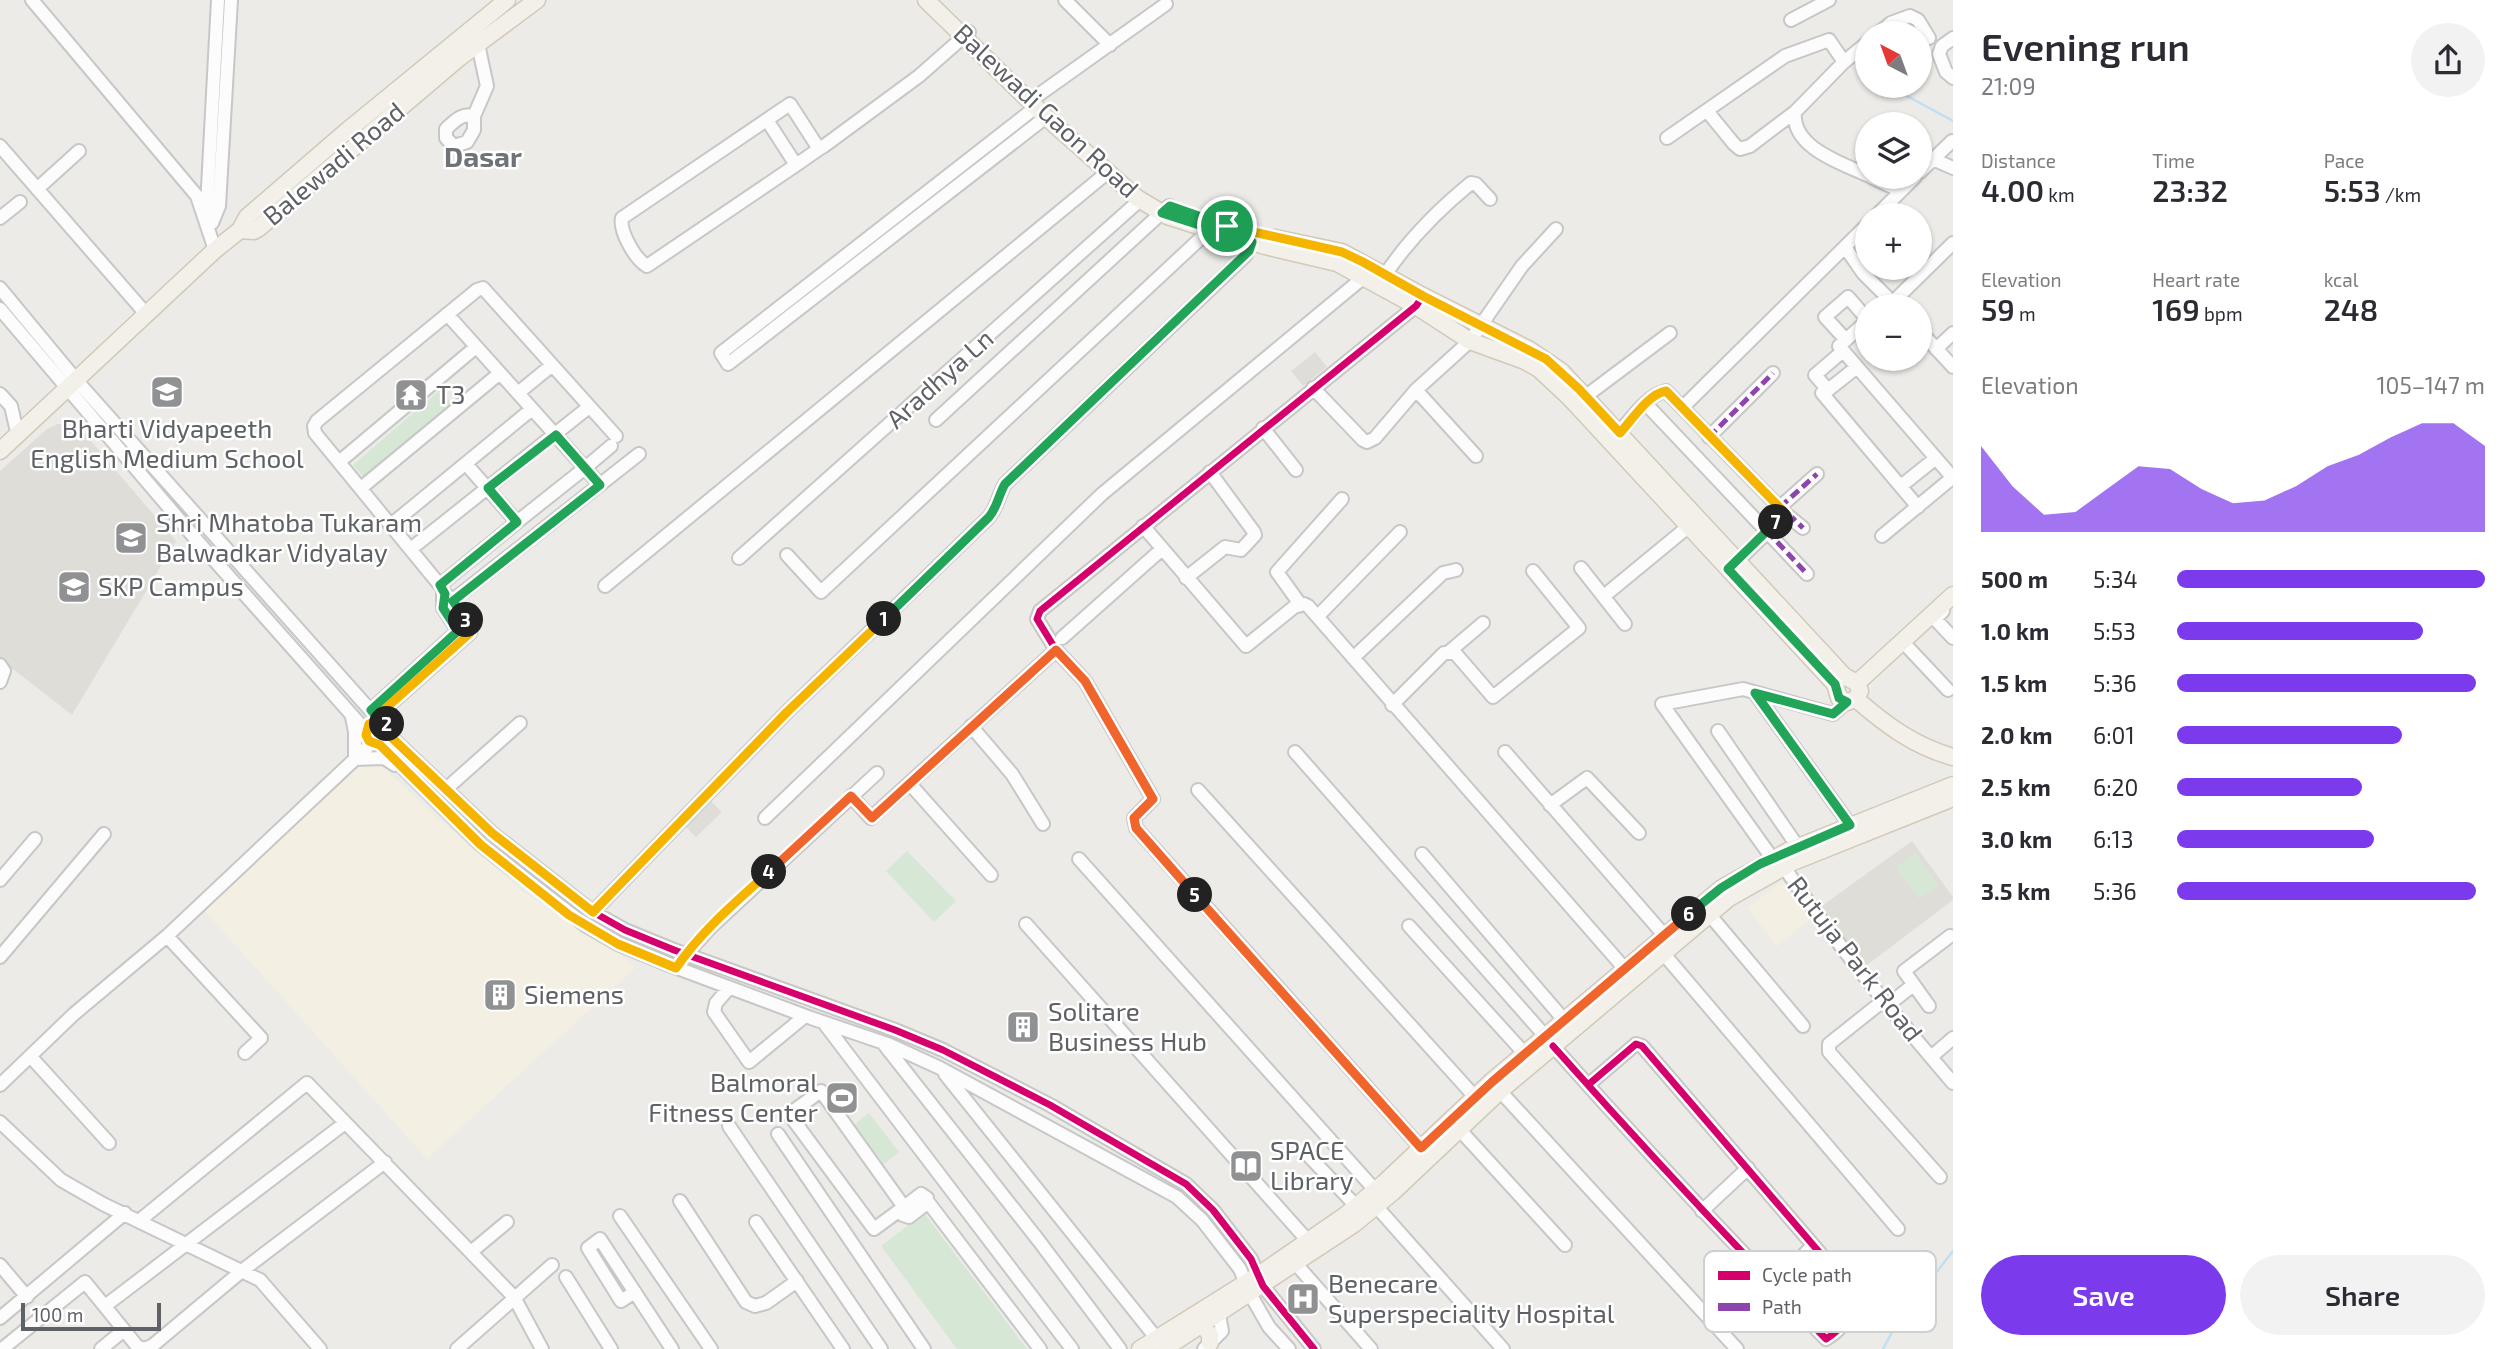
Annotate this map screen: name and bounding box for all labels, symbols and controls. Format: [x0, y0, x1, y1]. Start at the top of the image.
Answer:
street label: Balewadi Gaon Road [948, 16, 1146, 203]
north arrow [1855, 21, 1932, 98]
map controls [1855, 21, 1932, 371]
text: Evening run [1981, 23, 2190, 69]
button: share [2411, 23, 2485, 97]
text: 21:09 [1981, 72, 2036, 100]
street label: Balewadi Road [256, 95, 410, 231]
button: layers [1855, 112, 1932, 189]
district label: Dasar [444, 139, 522, 173]
text: Distance [1981, 149, 2056, 172]
text: Time [2152, 149, 2195, 172]
text: Pace [2324, 149, 2365, 172]
text: 4.00 [1981, 172, 2044, 208]
text: 23:32 [2152, 172, 2228, 208]
text: 5:53 [2324, 172, 2381, 208]
text: km [2044, 183, 2075, 206]
text: /km [2381, 183, 2421, 206]
pin [1197, 196, 1257, 256]
button: + [1855, 203, 1932, 280]
icon: arrive [1208, 207, 1246, 245]
text: Elevation [1981, 268, 2062, 291]
text: Heart rate [2152, 268, 2240, 291]
text: kcal [2324, 268, 2358, 291]
text: 59 [1981, 291, 2015, 327]
text: 169 [2152, 291, 2200, 327]
text: 248 [2324, 291, 2378, 327]
button: − [1855, 294, 1932, 371]
text: m [2015, 302, 2036, 325]
text: bpm [2200, 302, 2243, 325]
street label: Aradhya Ln [879, 322, 999, 434]
text: Elevation [1981, 371, 2079, 399]
text: 105–147 m [2376, 371, 2485, 399]
school or university icon: Bharti Vidyapeeth English Medium School [148, 373, 186, 411]
temple icon: T3 [392, 376, 430, 414]
place label: T3 [436, 378, 466, 409]
place label: Bharti Vidyapeeth English Medium School [30, 412, 304, 473]
pin: 7 [1758, 504, 1794, 540]
place label: Shri Mhatoba Tukaram Balwadkar Vidyalay [156, 506, 422, 567]
text: 7 [1770, 510, 1781, 533]
school or university icon: Shri Mhatoba Tukaram Balwadkar Vidyalay [112, 519, 150, 557]
text: 500 m [1981, 565, 2048, 593]
text: 5:34 [2093, 565, 2138, 593]
school or university icon: SKP Campus [55, 568, 93, 606]
place label: SKP Campus [98, 570, 244, 601]
pin: 3 [448, 602, 484, 638]
pin: 1 [866, 602, 902, 636]
text: 1 [879, 607, 888, 630]
text: 3 [460, 608, 471, 631]
text: 1.0 km [1981, 617, 2049, 645]
text: 5:53 [2093, 617, 2136, 645]
text: 1.5 km [1981, 669, 2047, 697]
text: 5:36 [2093, 669, 2137, 697]
pin: 2 [370, 706, 404, 742]
text: 2 [381, 712, 392, 735]
text: 2.0 km [1981, 721, 2053, 749]
text: 6:01 [2093, 721, 2135, 749]
text: 2.5 km [1981, 773, 2051, 801]
text: 6:20 [2093, 773, 2138, 801]
text: 3.0 km [1981, 825, 2052, 853]
text: 6:13 [2093, 825, 2134, 853]
pin: 4 [752, 854, 786, 890]
text: 4 [762, 860, 775, 883]
street label: Rutuja Park Road [1782, 869, 1930, 1047]
text: 3.5 km [1981, 877, 2050, 905]
text: 5:36 [2093, 877, 2137, 905]
pin: 5 [1178, 878, 1212, 912]
text: 5 [1189, 883, 1200, 906]
pin: 6 [1672, 897, 1706, 932]
text: 6 [1683, 902, 1694, 925]
building icon: Siemens [481, 976, 519, 1014]
place label: Siemens [524, 978, 624, 1009]
place label: Solitare Business Hub [1048, 995, 1207, 1056]
building icon: Solitare Business Hub [1004, 1008, 1042, 1046]
place label: Balmoral Fitness Center [648, 1066, 818, 1127]
sports icon: Balmoral Fitness Center [823, 1079, 861, 1117]
place label: SPACE Library [1270, 1134, 1354, 1195]
library icon: SPACE Library [1227, 1147, 1265, 1185]
legend [1704, 1251, 1936, 1332]
button: Save [1981, 1255, 2226, 1335]
button: Share [2240, 1255, 2485, 1335]
text: Cycle path [1762, 1263, 1852, 1286]
place label: Benecare Superspeciality Hospital [1328, 1267, 1615, 1328]
hospital icon: Benecare Superspeciality Hospital [1284, 1280, 1322, 1318]
text: Path [1762, 1295, 1802, 1318]
scale bar [21, 1300, 161, 1332]
text: 100 m [32, 1303, 83, 1326]

